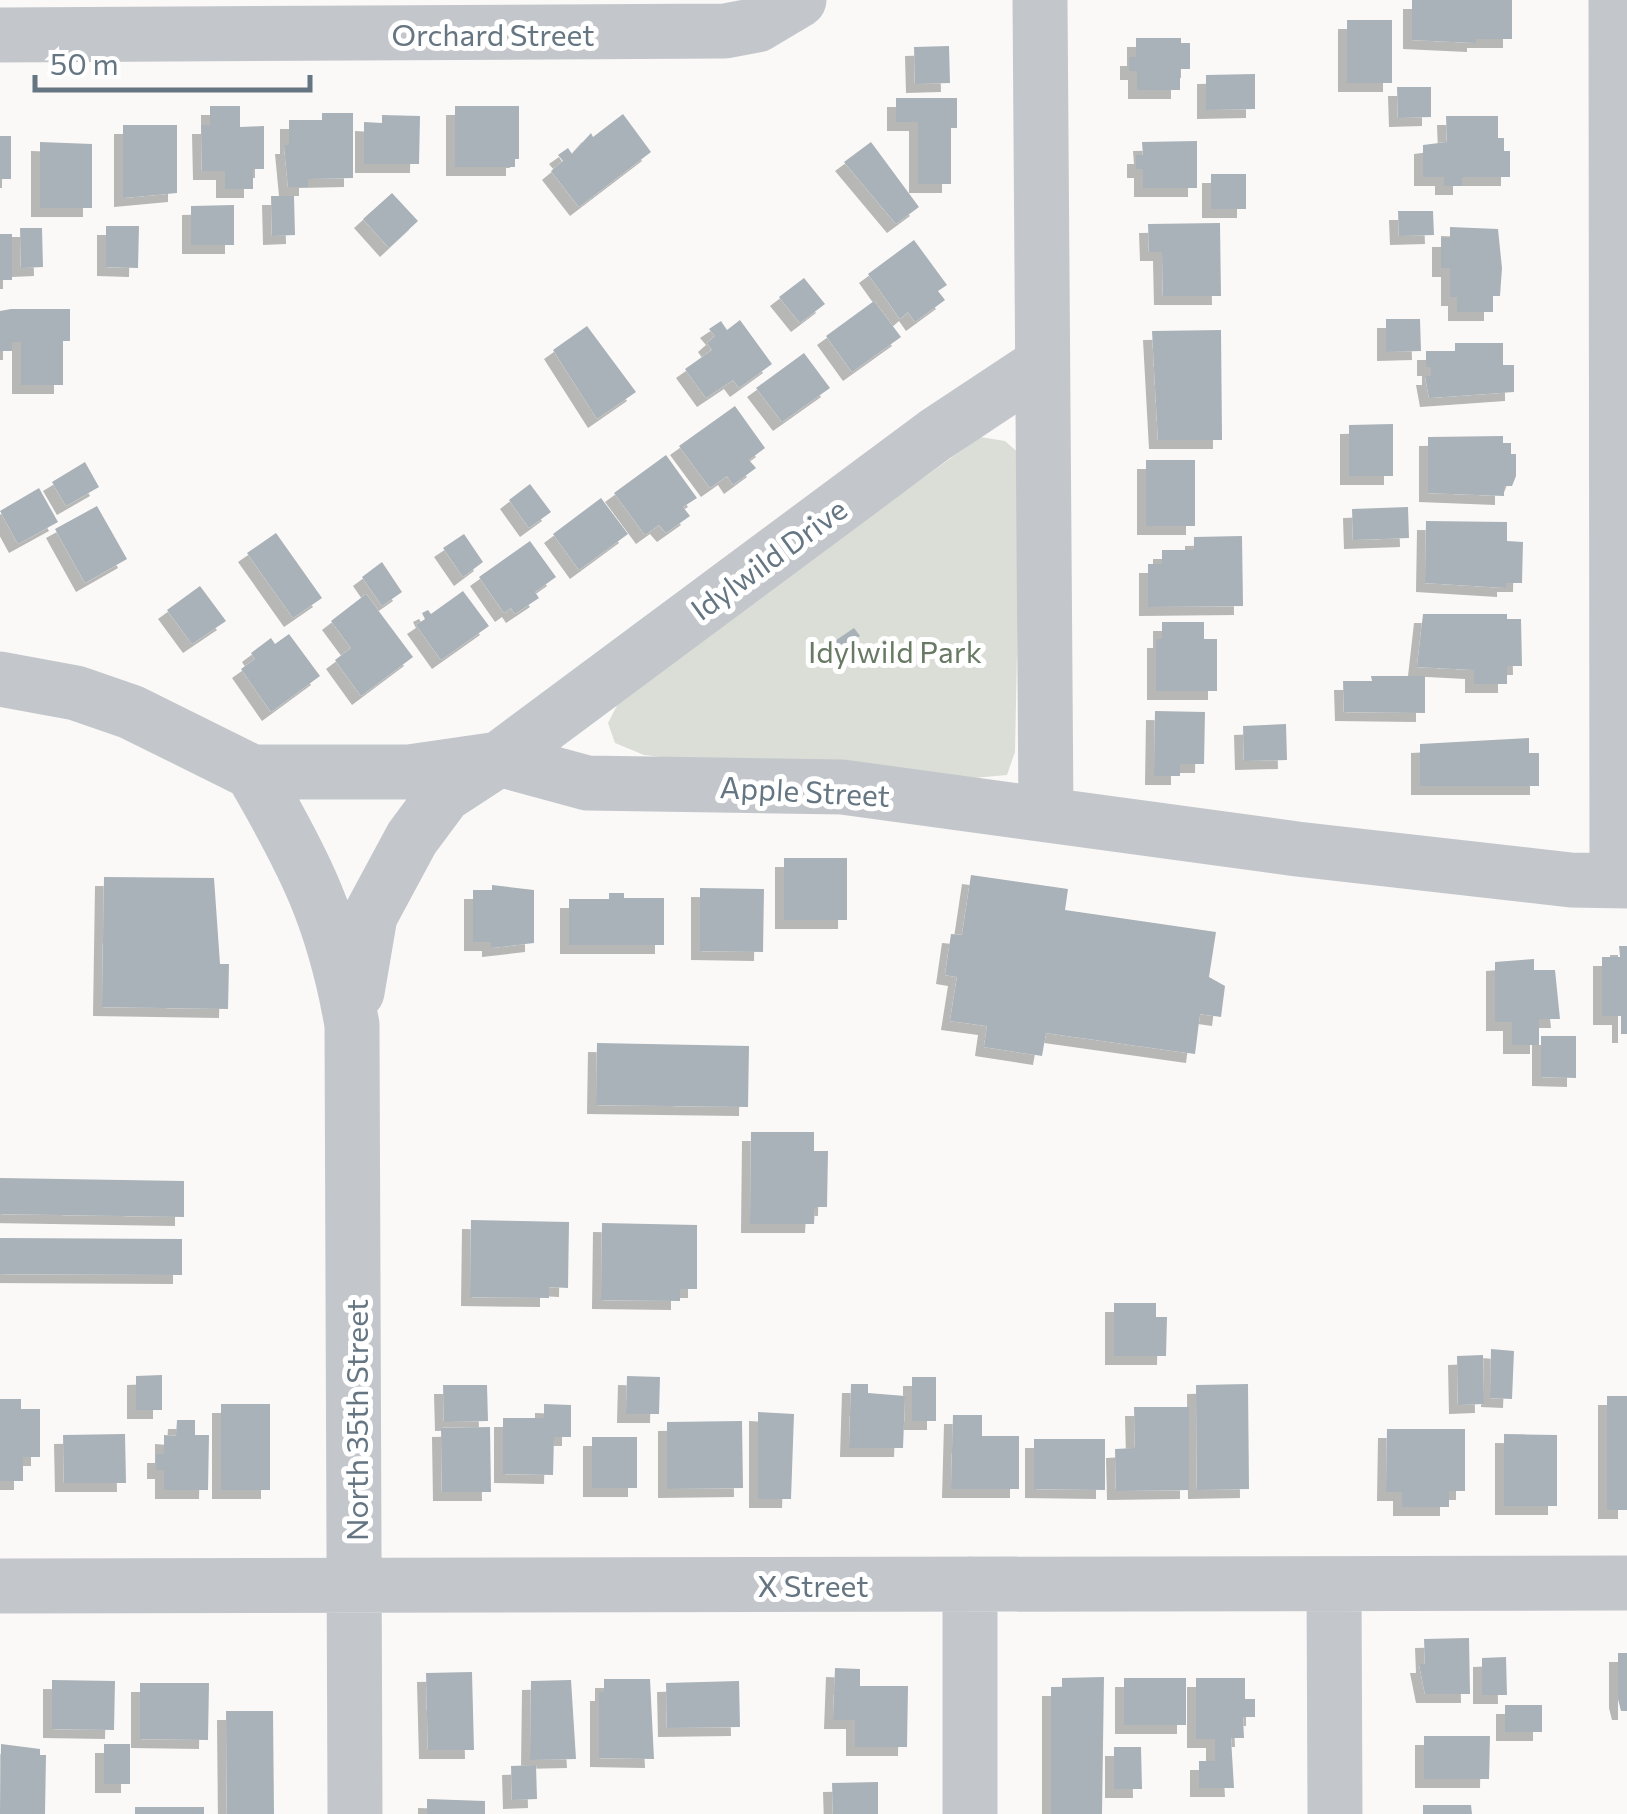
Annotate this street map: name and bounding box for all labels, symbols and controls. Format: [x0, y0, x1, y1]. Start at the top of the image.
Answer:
street label: Orchard Street [391, 15, 595, 52]
scale bar [35, 30, 310, 92]
text: 50 m [50, 44, 119, 81]
street label: Idylwild Drive [683, 489, 853, 627]
park label: Idylwild Park [808, 632, 982, 669]
street label: Apple Street [719, 767, 891, 813]
street label: North 35th Street [337, 1299, 374, 1541]
street label: X Street [758, 1566, 868, 1603]

